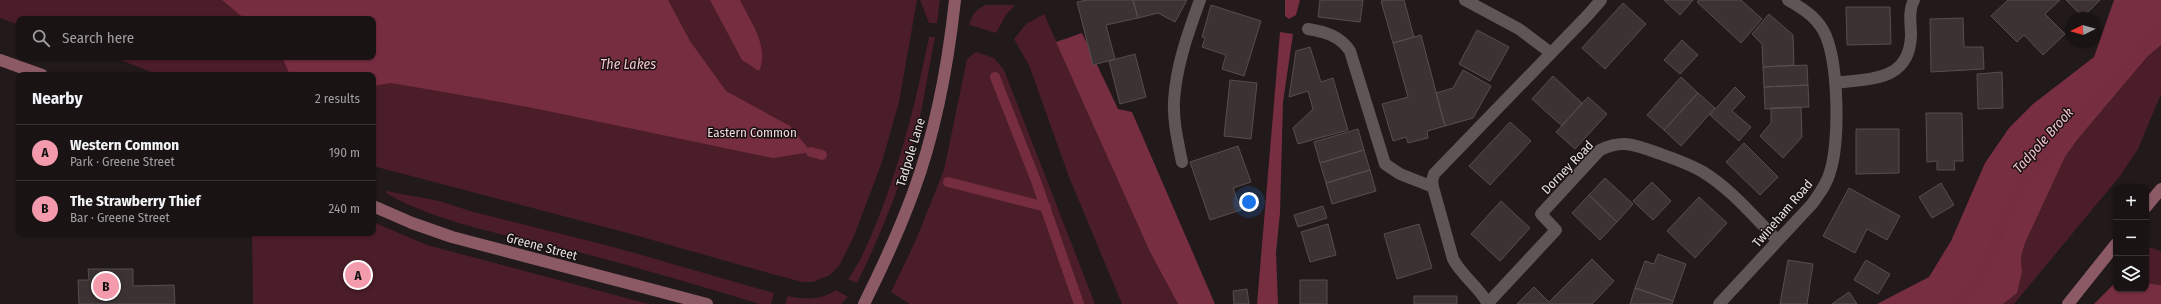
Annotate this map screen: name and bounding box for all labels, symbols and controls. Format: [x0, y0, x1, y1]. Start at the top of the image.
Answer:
north arrow [2065, 12, 2101, 48]
search box [16, 16, 376, 60]
icon: search [30, 27, 52, 49]
text: Search here [62, 29, 134, 47]
water label: The Lakes [600, 56, 656, 73]
text: Nearby [32, 88, 83, 109]
text: 2 results [315, 91, 360, 106]
water label: Tadpole Brook [2010, 104, 2077, 177]
street label: Tadpole Lane [893, 116, 928, 188]
park label: Eastern Common [707, 125, 797, 140]
text: Western Common [70, 136, 179, 154]
street label: Dorney Road [1538, 138, 1596, 197]
text: A [41, 145, 49, 160]
text: 190 m [329, 145, 360, 160]
text: Park · Greene Street [70, 154, 175, 169]
street label: Twineham Road [1749, 177, 1816, 250]
map controls [2113, 184, 2149, 292]
button: + [2113, 184, 2149, 220]
text: The Strawberry Thief [70, 192, 200, 210]
your location [1239, 192, 1259, 212]
text: B [41, 201, 49, 216]
text: 240 m [328, 201, 360, 216]
text: Bar · Greene Street [70, 210, 170, 225]
button: − [2113, 220, 2149, 256]
street label: Greene Street [505, 230, 580, 263]
button: layers [2113, 256, 2149, 292]
pin: A [345, 260, 371, 290]
pin: B [93, 271, 119, 301]

